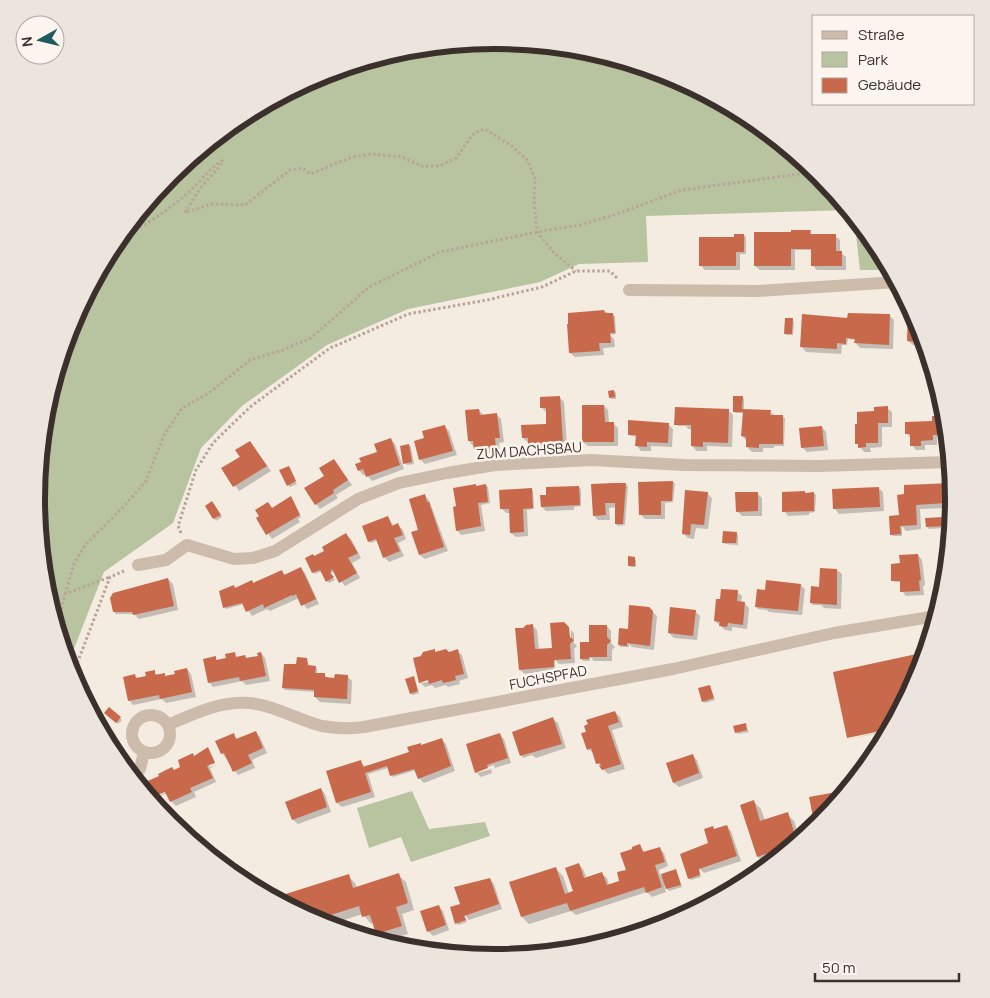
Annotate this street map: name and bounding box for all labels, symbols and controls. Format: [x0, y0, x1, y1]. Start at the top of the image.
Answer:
north arrow [15, 15, 65, 65]
legend [812, 15, 975, 105]
text: Straße [858, 24, 905, 45]
text: N [17, 36, 37, 48]
text: Park [858, 49, 888, 70]
text: Gebäude [858, 74, 921, 95]
street label: ZUM DACHSBAU [475, 437, 583, 463]
street label: FUCHSPFAD [508, 660, 588, 694]
scale bar [815, 950, 959, 982]
text: 50 m [822, 957, 856, 978]

